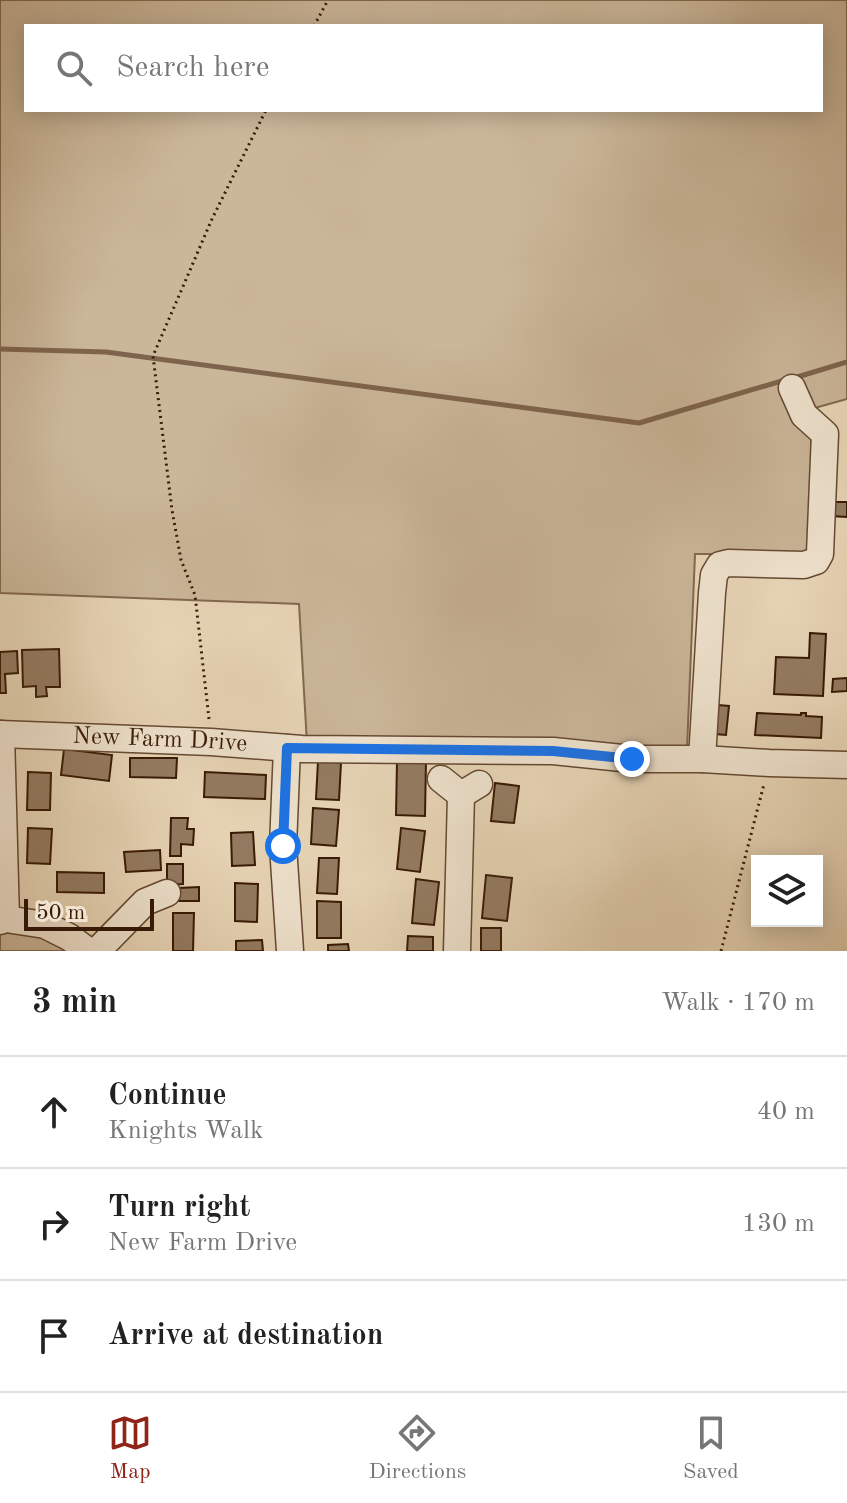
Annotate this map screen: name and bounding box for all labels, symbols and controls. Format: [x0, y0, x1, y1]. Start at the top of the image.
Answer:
search box [24, 24, 823, 112]
icon: search [52, 46, 96, 90]
text: Search here [116, 53, 270, 83]
street label: New Farm Drive [72, 725, 248, 757]
route end [614, 741, 650, 777]
route start [265, 828, 301, 864]
map controls [751, 855, 823, 927]
button: layers [751, 855, 823, 927]
scale bar [24, 895, 154, 931]
text: 50 m [36, 902, 85, 924]
text: 3 min [32, 986, 117, 1020]
text: Walk · 170 m [661, 990, 815, 1016]
text: Continue [108, 1081, 227, 1111]
icon: ahead [32, 1090, 76, 1134]
text: 40 m [757, 1099, 815, 1125]
text: Knights Walk [108, 1118, 264, 1144]
text: Turn right [108, 1193, 250, 1223]
icon: right [32, 1202, 76, 1246]
text: 130 m [742, 1211, 815, 1237]
text: New Farm Drive [108, 1230, 297, 1256]
icon: arrive [32, 1314, 76, 1358]
text: Arrive at destination [108, 1321, 383, 1351]
tab: Map [108, 1411, 152, 1486]
tab: Directions [369, 1411, 466, 1486]
tab: Saved [683, 1411, 739, 1486]

